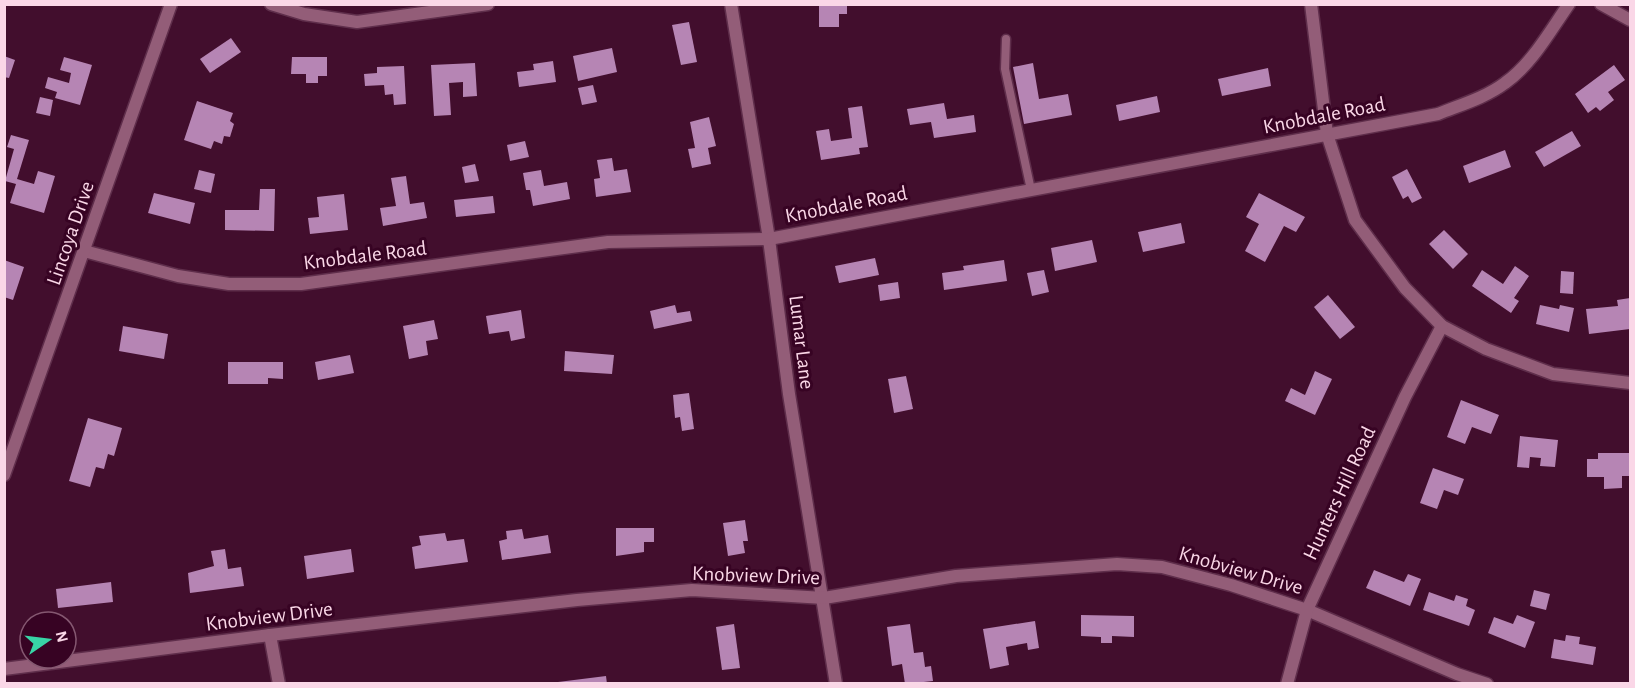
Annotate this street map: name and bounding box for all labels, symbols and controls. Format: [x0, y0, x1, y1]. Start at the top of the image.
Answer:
street label: Knobdale Road [1261, 93, 1387, 138]
street label: Lincoya Drive [43, 179, 98, 288]
street label: Knobdale Road [783, 182, 909, 227]
street label: Knobdale Road [302, 238, 428, 273]
street label: Lumar Lane [785, 294, 818, 390]
street label: Hunters Hill Road [1299, 423, 1380, 563]
street label: Knobview Drive [1177, 543, 1305, 598]
street label: Knobview Drive [692, 563, 820, 588]
street label: Knobview Drive [204, 598, 334, 635]
north arrow [18, 610, 78, 670]
text: N [52, 629, 71, 644]

